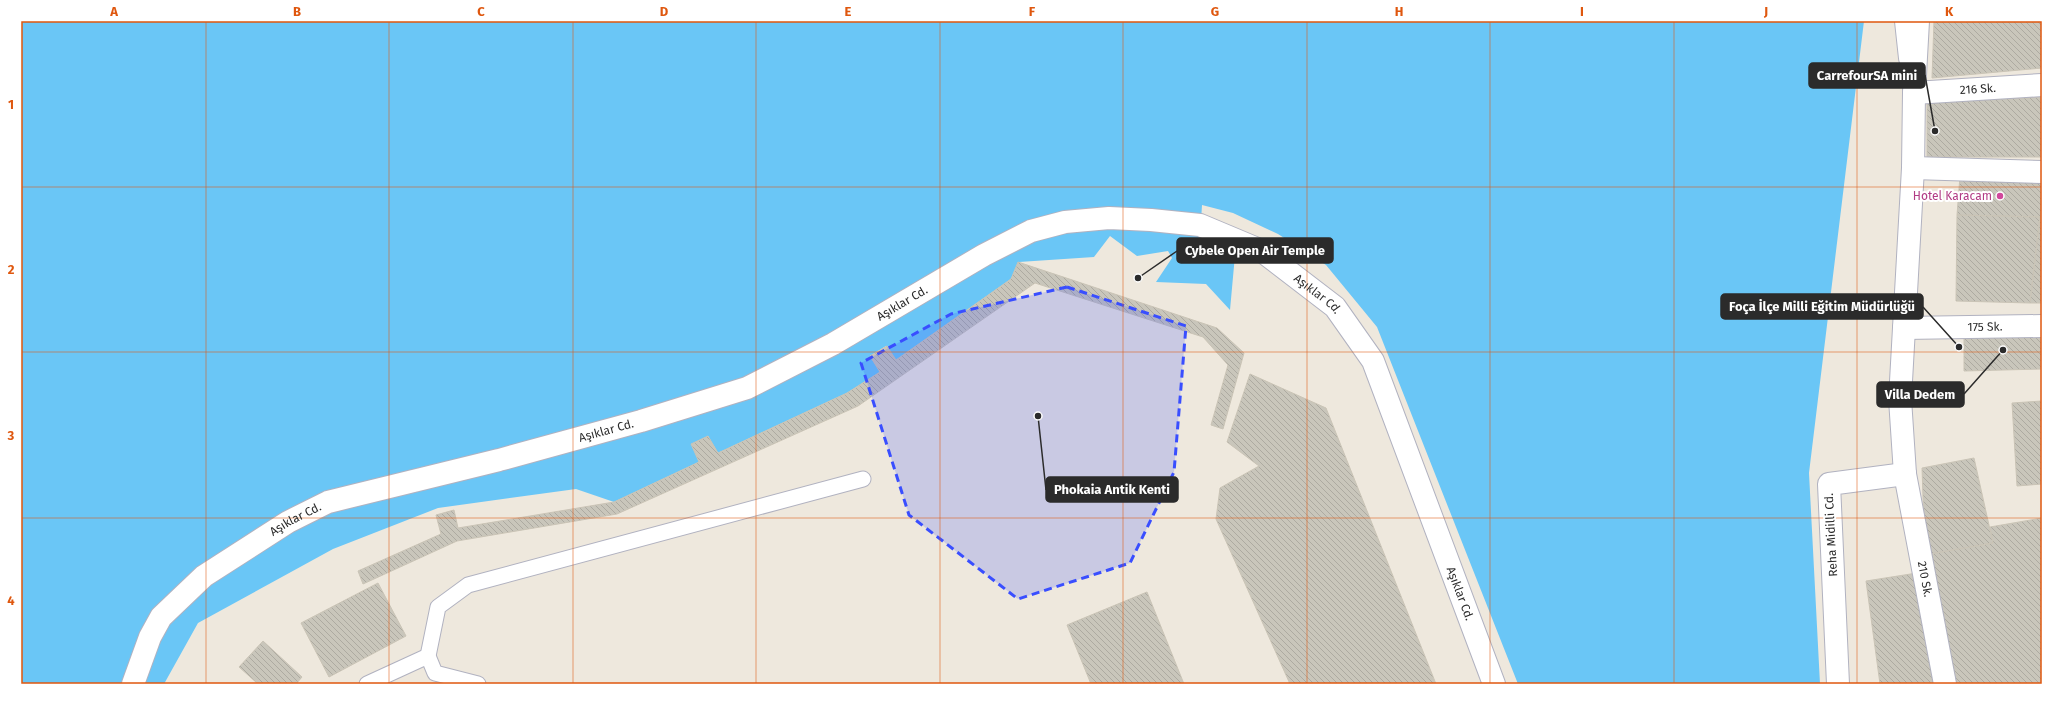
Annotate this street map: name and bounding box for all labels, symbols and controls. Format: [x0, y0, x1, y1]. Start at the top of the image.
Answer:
text: A [109, 4, 118, 19]
text: B [293, 4, 301, 19]
text: C [477, 4, 485, 19]
text: D [660, 4, 669, 19]
text: E [845, 4, 852, 19]
text: F [1029, 4, 1036, 19]
text: G [1211, 4, 1219, 19]
text: H [1395, 4, 1403, 19]
text: I [1580, 4, 1584, 19]
text: J [1763, 4, 1768, 19]
text: K [1945, 4, 1954, 19]
callout: CarrefourSA mini [1809, 63, 1925, 88]
text: CarrefourSA mini [1817, 68, 1918, 83]
street label: 216 Sk. [1959, 81, 1996, 97]
text: 1 [8, 97, 14, 112]
place label: Hotel Karacam [1913, 189, 1992, 203]
marker: Hotel Karacam [1995, 191, 2005, 201]
callout: Cybele Open Air Temple [1177, 238, 1333, 263]
text: Cybele Open Air Temple [1185, 243, 1325, 258]
text: 2 [8, 262, 15, 277]
street label: Aşıklar Cd. [1291, 271, 1345, 316]
street label: Aşıklar Cd. [874, 283, 930, 324]
callout: Foça İlçe Milli Eğitim Müdürlüğü [1721, 294, 1923, 319]
text: Foça İlçe Milli Eğitim Müdürlüğü [1729, 299, 1915, 315]
street label: 175 Sk. [1967, 320, 2003, 334]
callout: Villa Dedem [1877, 382, 1964, 407]
text: Villa Dedem [1884, 387, 1955, 402]
street label: Aşıklar Cd. [577, 416, 635, 445]
text: 3 [7, 428, 15, 443]
callout: Phokaia Antik Kenti [1046, 477, 1178, 502]
text: Phokaia Antik Kenti [1054, 482, 1170, 497]
street label: Reha Midilli Cd. [1822, 493, 1840, 577]
street label: Aşıklar Cd. [267, 500, 324, 539]
street label: 210 Sk. [1915, 560, 1935, 598]
street label: Aşıklar Cd. [1444, 565, 1477, 622]
text: 4 [7, 593, 15, 608]

